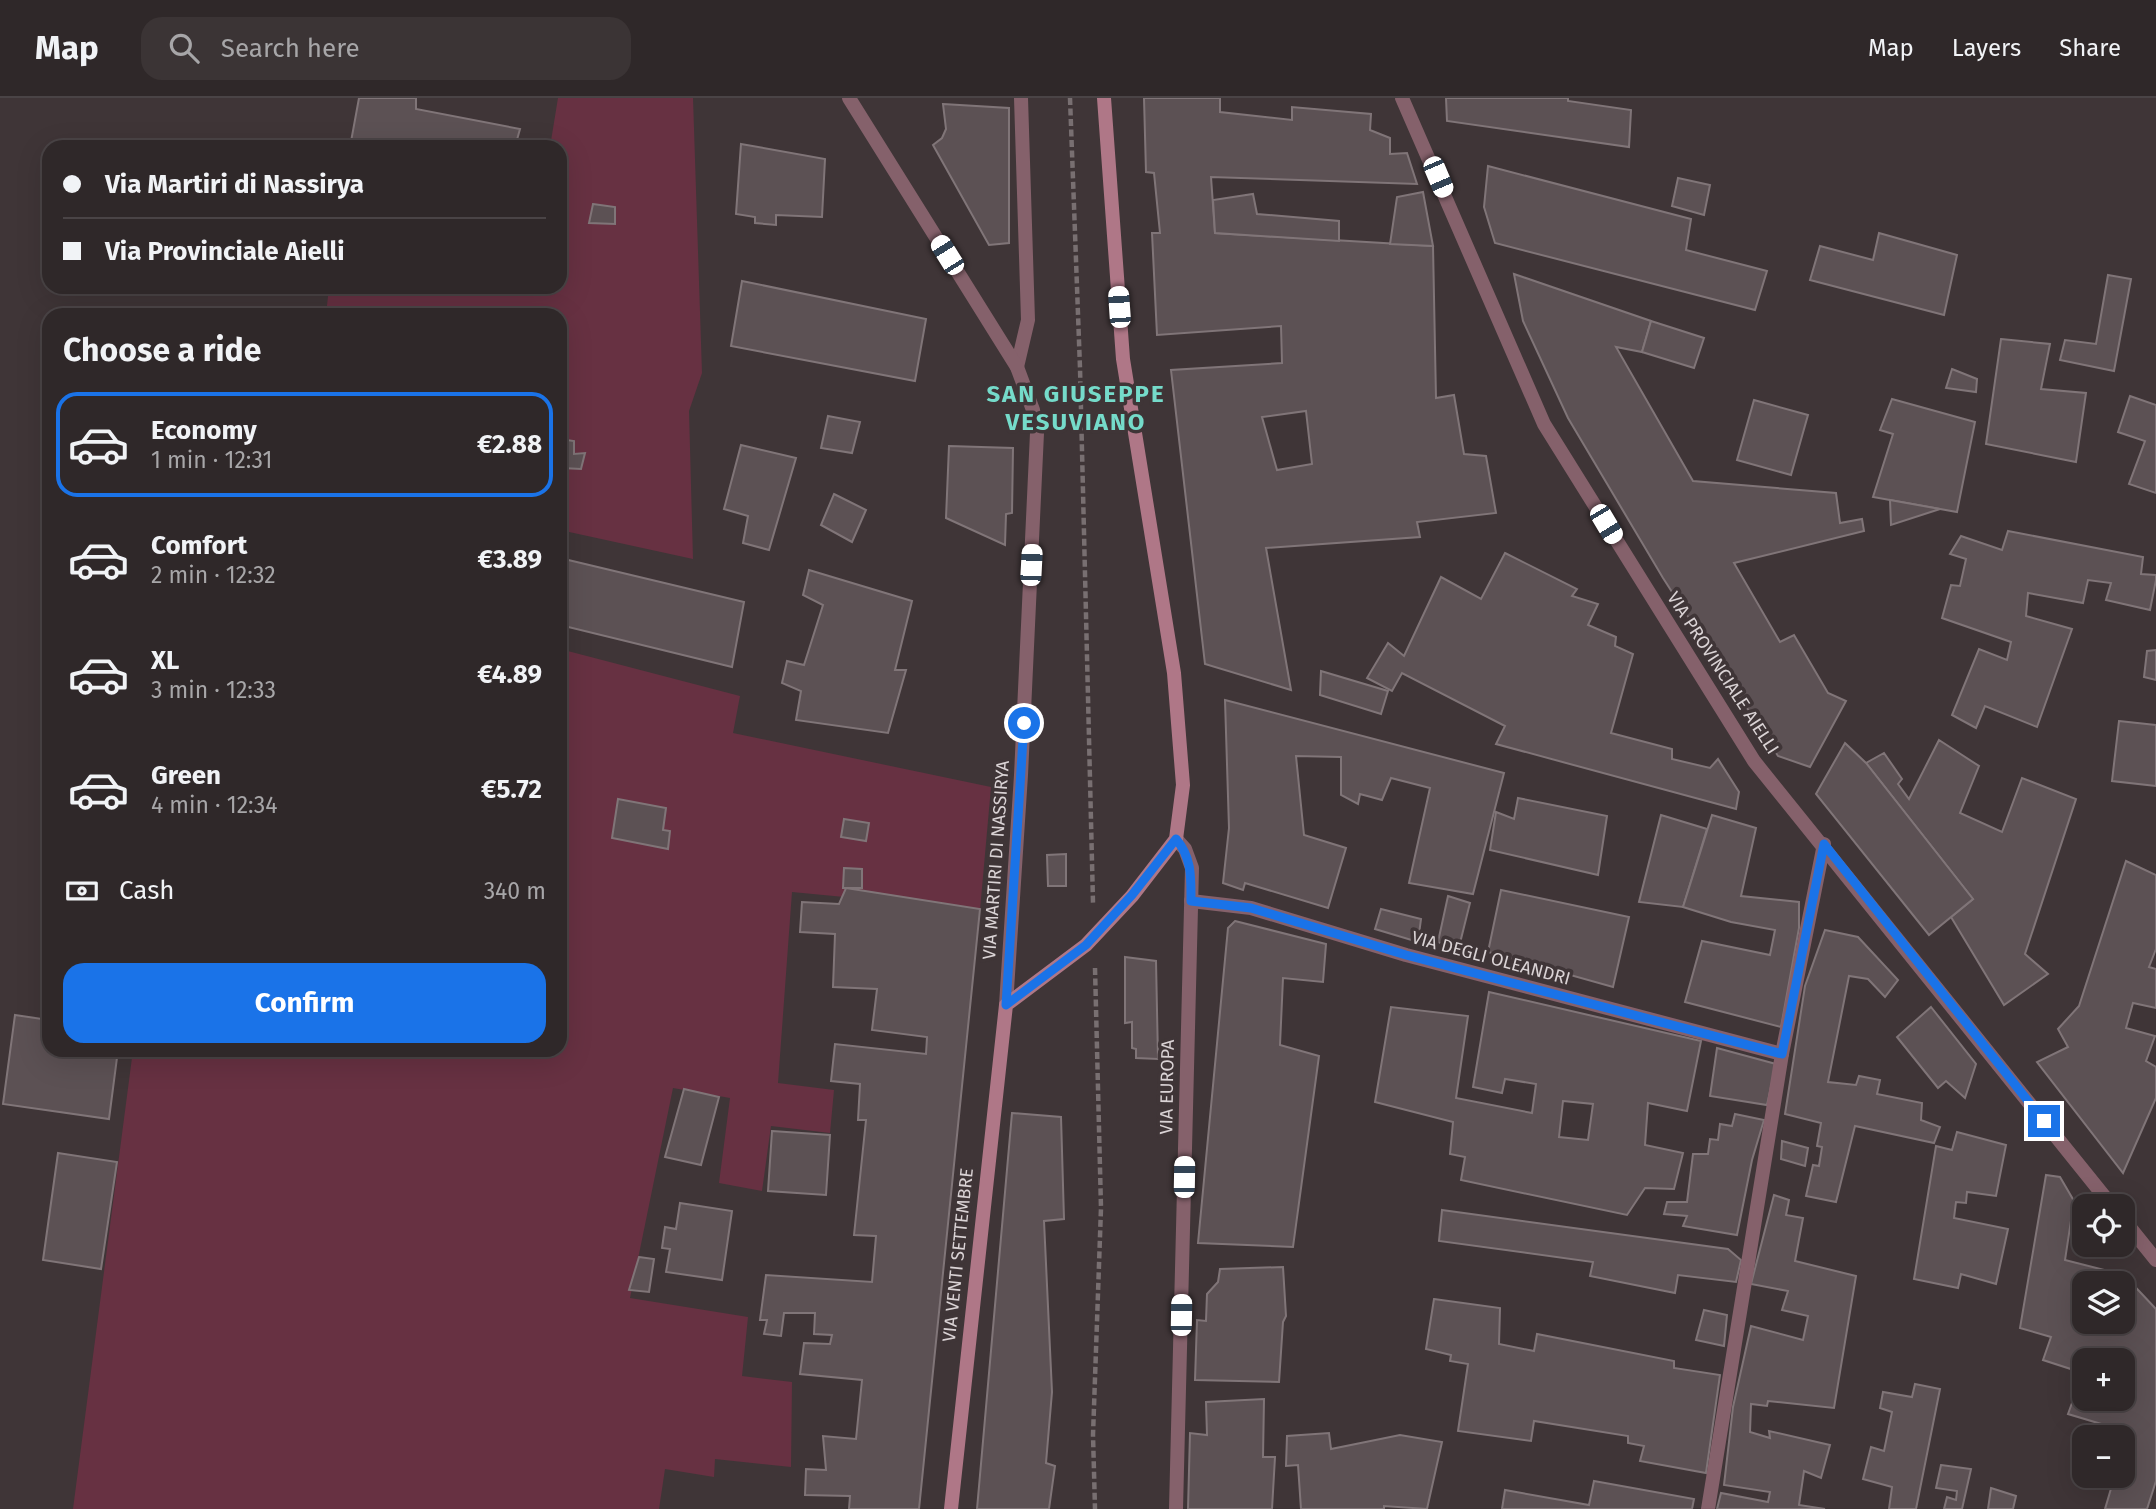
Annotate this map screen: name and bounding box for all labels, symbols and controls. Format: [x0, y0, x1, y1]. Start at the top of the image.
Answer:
search box [141, 17, 631, 80]
text: Map [35, 28, 99, 68]
icon: search [165, 29, 203, 67]
text: Search here [221, 33, 360, 64]
text: Map [1868, 34, 1914, 62]
text: Layers [1952, 34, 2021, 62]
text: Share [2059, 34, 2121, 62]
car [1421, 154, 1456, 200]
text: Via Martiri di Nassirya [105, 169, 364, 200]
car [927, 232, 968, 278]
text: Via Provinciale Aielli [105, 236, 345, 267]
car [1108, 285, 1131, 329]
text: Choose a ride [63, 331, 261, 369]
district label: SAN GIUSEPPE VESUVIANO [986, 380, 1166, 436]
icon: car [67, 413, 130, 476]
text: Economy [151, 415, 257, 446]
text: €2.88 [477, 429, 542, 460]
text: 1 min · 12:31 [151, 446, 272, 474]
car [1587, 501, 1626, 547]
icon: car [67, 528, 130, 591]
text: Comfort [151, 530, 247, 561]
car [1020, 543, 1043, 587]
text: €3.89 [478, 544, 542, 575]
text: 2 min · 12:32 [151, 561, 276, 589]
street label: VIA PROVINCIALE AIELLI [1662, 588, 1784, 758]
icon: car [67, 643, 130, 706]
text: XL [151, 645, 179, 676]
text: €4.89 [477, 659, 542, 690]
text: 3 min · 12:33 [151, 676, 276, 704]
route start [1008, 707, 1040, 739]
icon: car [67, 758, 130, 821]
street label: VIA MARTIRI DI NASSIRYA [978, 759, 1014, 960]
text: Green [151, 760, 221, 791]
text: €5.72 [481, 774, 542, 805]
text: 4 min · 12:34 [151, 791, 277, 819]
icon: cash [63, 872, 101, 910]
text: Cash [119, 875, 175, 906]
text: 340 m [484, 877, 546, 905]
street label: VIA DEGLI OLEANDRI [1409, 926, 1573, 990]
button: Confirm [63, 963, 546, 1043]
street label: VIA EUROPA [1155, 1039, 1179, 1135]
route end [2028, 1105, 2060, 1137]
car [1174, 1156, 1195, 1198]
street label: VIA VENTI SETTEMBRE [938, 1167, 978, 1343]
map controls [2072, 1194, 2135, 1488]
button: locate [2072, 1194, 2135, 1257]
button: layers [2072, 1271, 2135, 1334]
car [1171, 1294, 1192, 1336]
button: + [2072, 1348, 2135, 1411]
button: − [2072, 1425, 2135, 1488]

